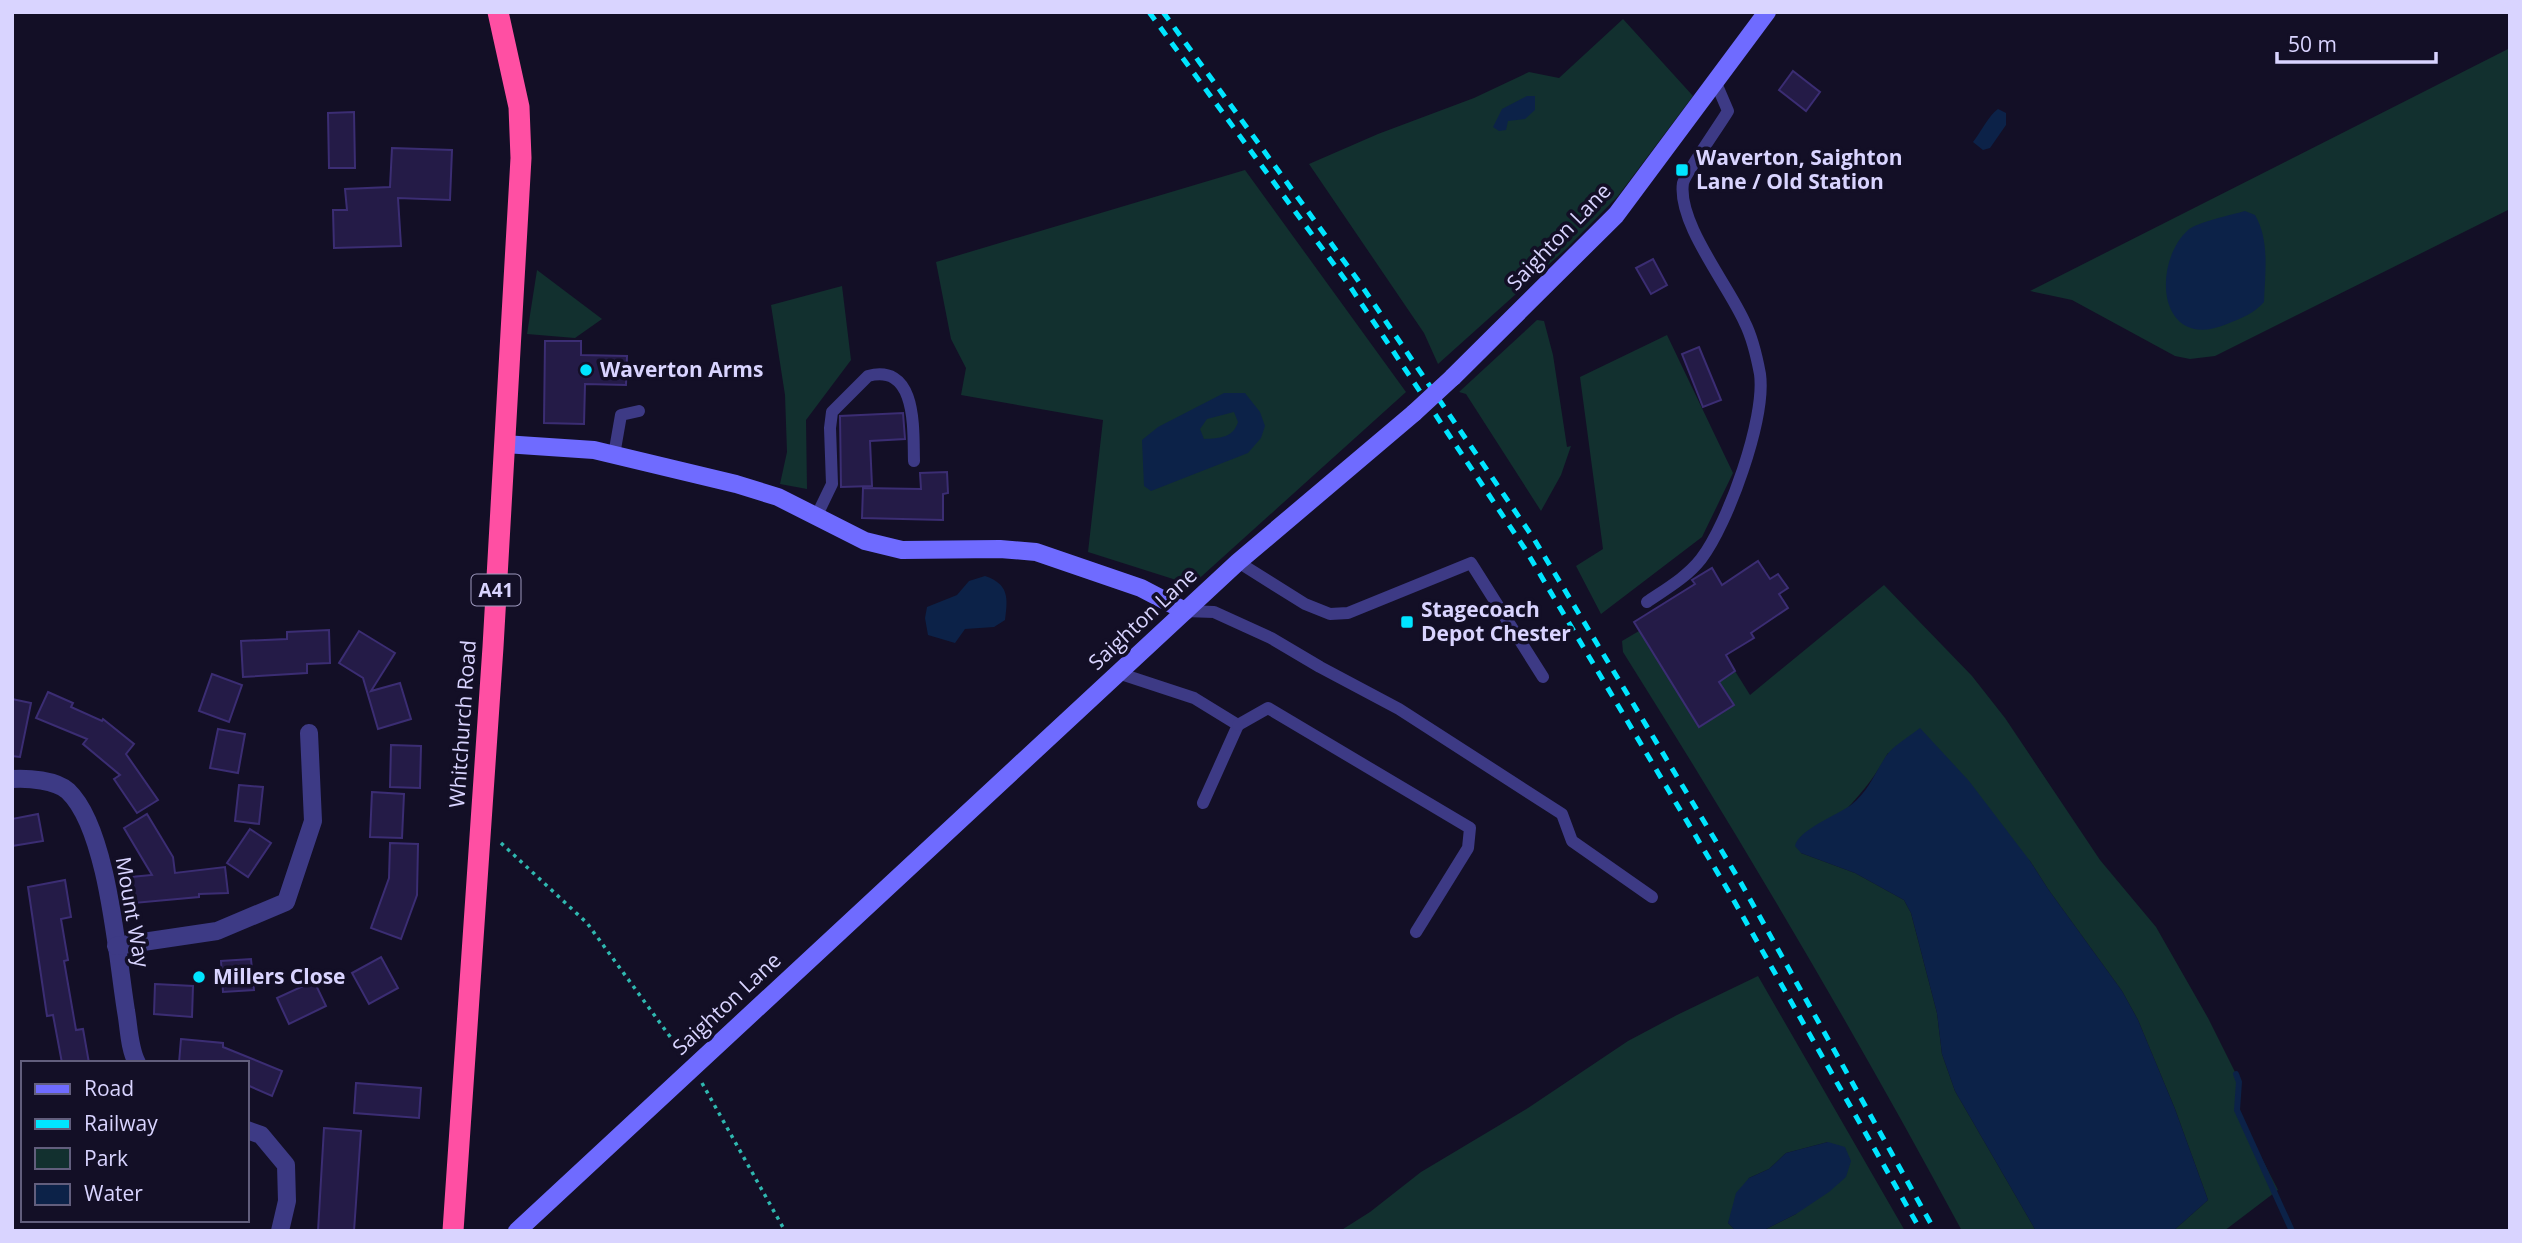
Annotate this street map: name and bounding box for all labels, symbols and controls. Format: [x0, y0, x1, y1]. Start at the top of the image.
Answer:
scale bar [2277, 21, 2436, 65]
text: 50 m [2288, 30, 2337, 58]
place label: Waverton, Saighton Lane / Old Station [1696, 143, 1902, 195]
marker: Waverton, Saighton Lane / Old Station [1674, 162, 1690, 178]
street label: Saighton Lane [1500, 177, 1616, 296]
place label: Waverton Arms [600, 355, 763, 383]
marker: Waverton Arms [578, 362, 594, 378]
street label: Saighton Lane [1082, 561, 1203, 676]
road number: A41 [472, 575, 520, 606]
place label: Stagecoach Depot Chester [1421, 595, 1571, 647]
marker: Stagecoach Depot Chester [1399, 614, 1415, 630]
street label: Whitchurch Road [442, 639, 482, 809]
street label: Mount Way [109, 854, 157, 970]
street label: Saighton Lane [666, 946, 787, 1061]
place label: Millers Close [213, 962, 346, 990]
marker: Millers Close [191, 969, 207, 985]
legend [21, 1061, 248, 1222]
text: Road [84, 1074, 134, 1102]
text: Railway [84, 1109, 158, 1137]
text: Park [84, 1144, 128, 1172]
text: Water [84, 1179, 143, 1207]

